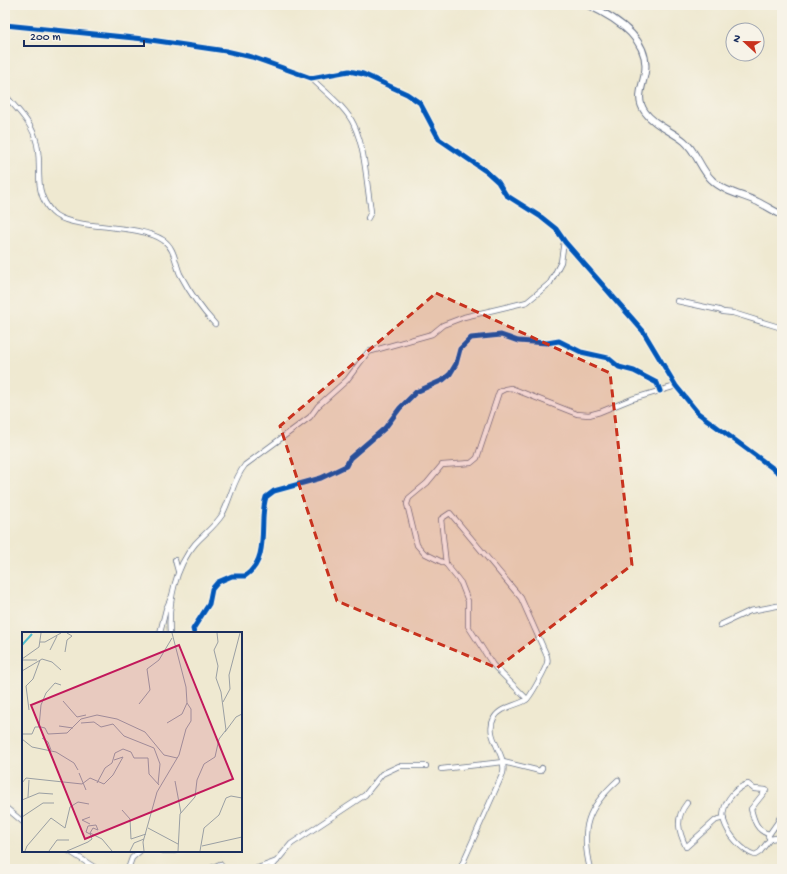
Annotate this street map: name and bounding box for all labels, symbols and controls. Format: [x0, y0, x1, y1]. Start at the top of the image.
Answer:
scale bar [24, 22, 144, 48]
north arrow [725, 22, 765, 62]
text: 200 m [30, 31, 61, 45]
text: N [731, 33, 744, 45]
inset map [22, 632, 242, 852]

